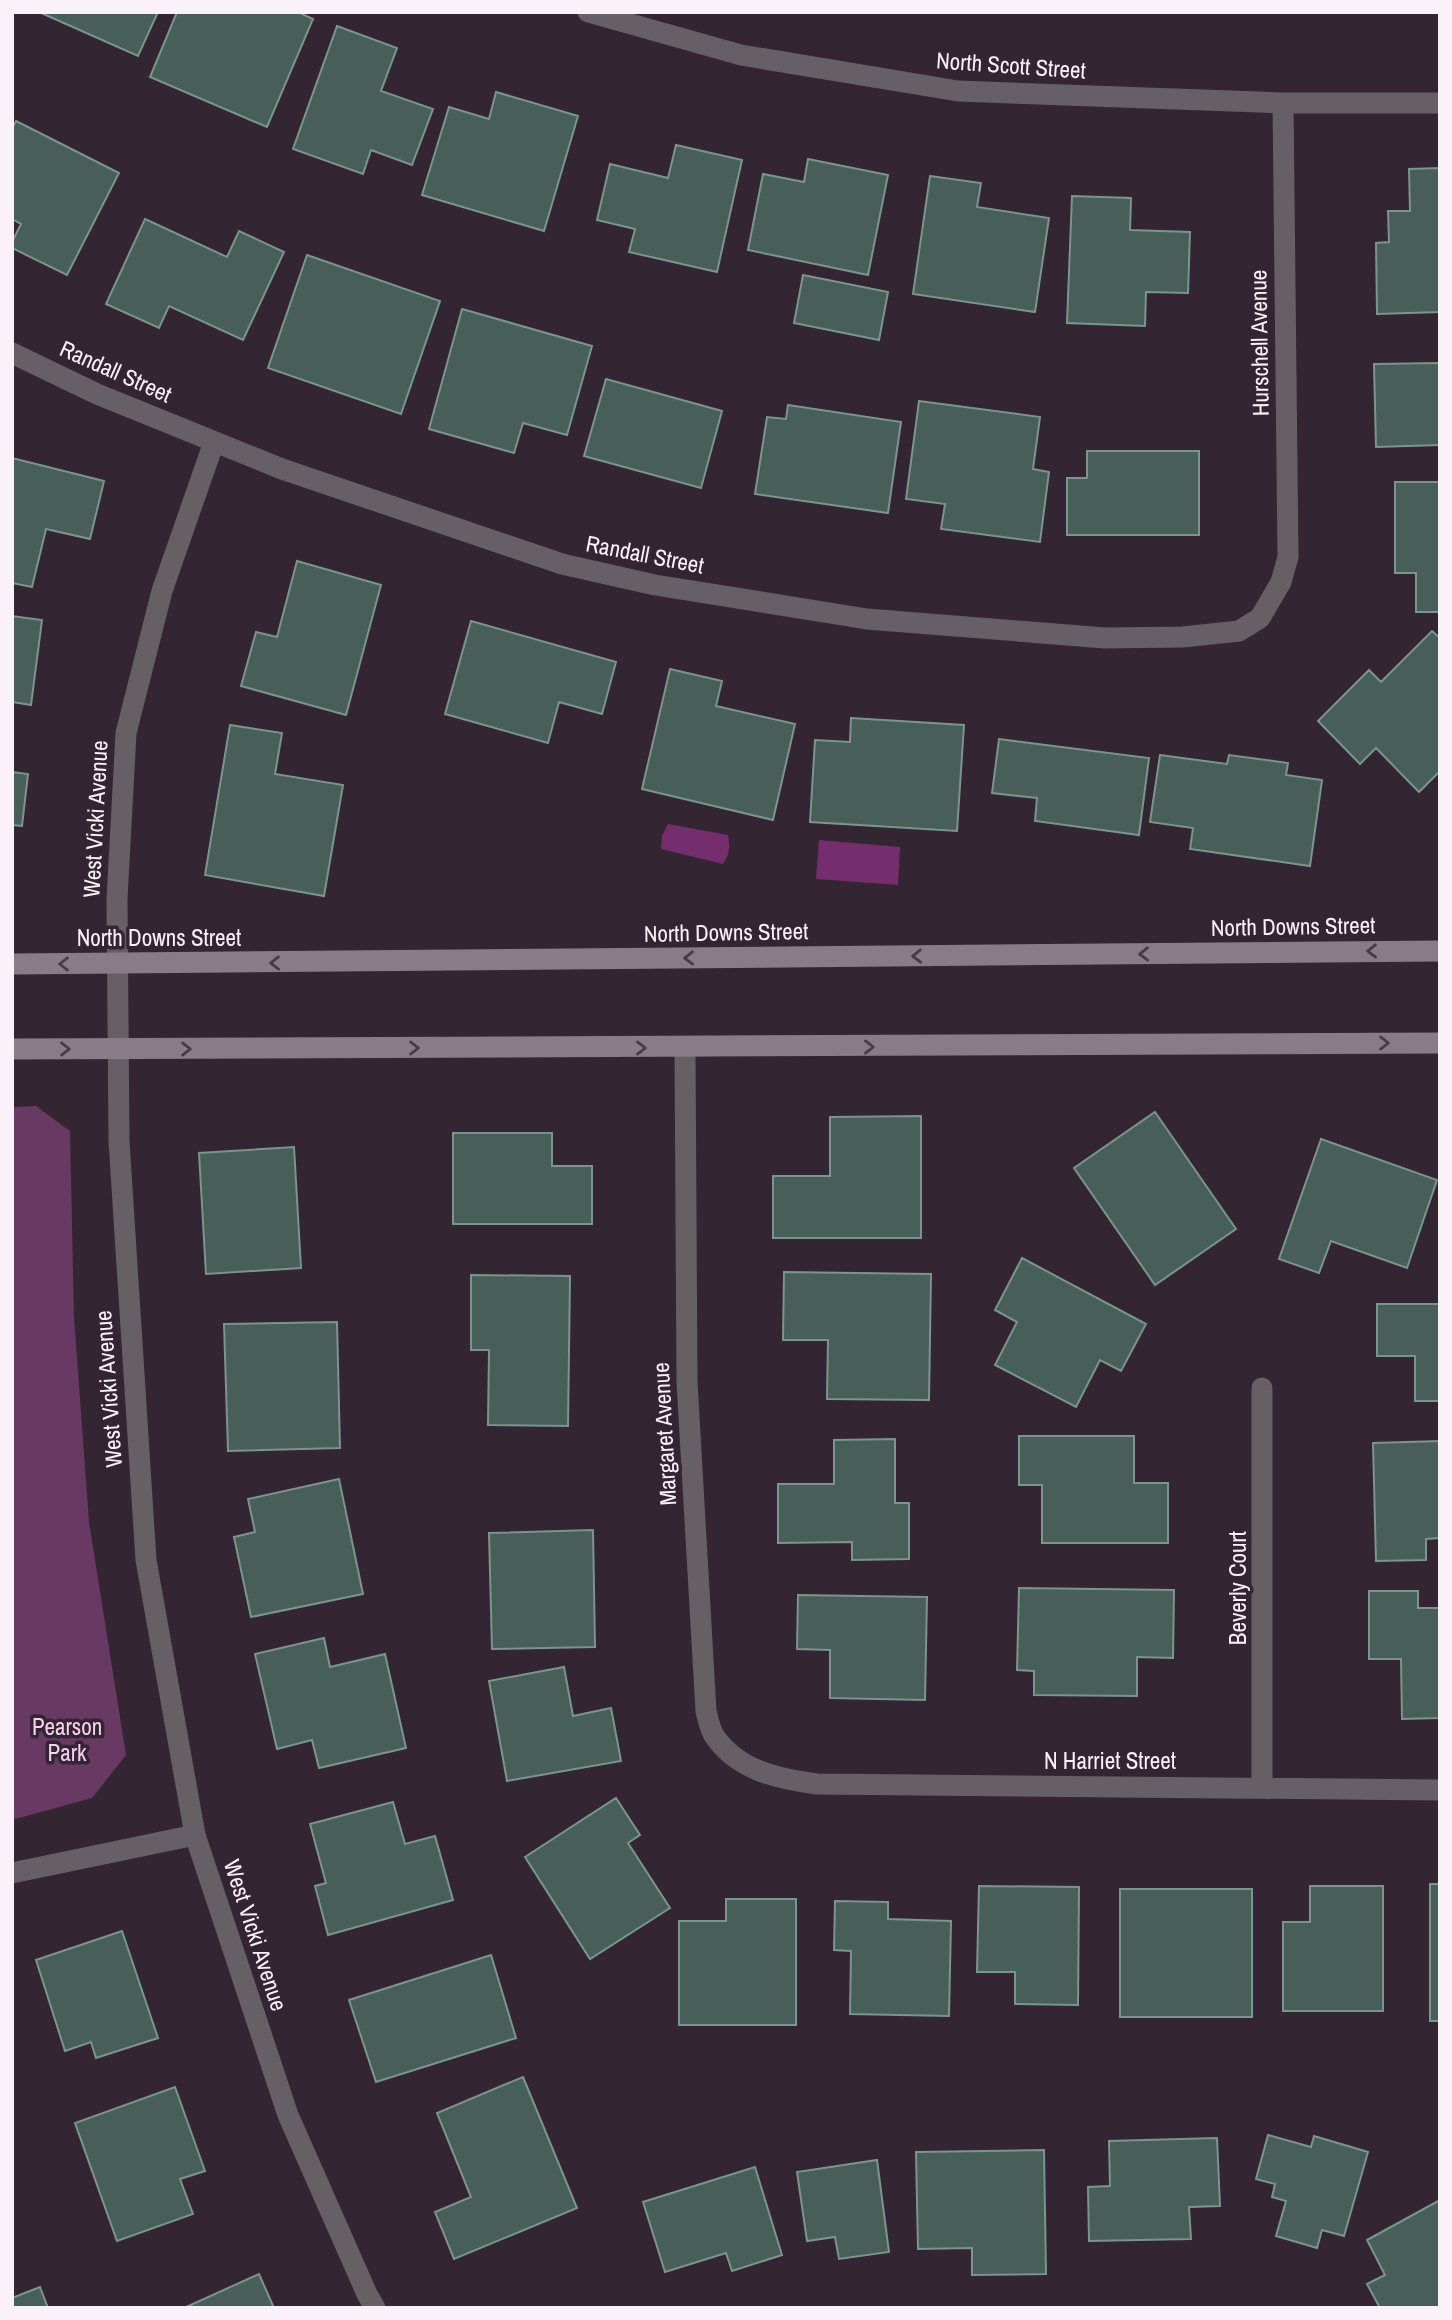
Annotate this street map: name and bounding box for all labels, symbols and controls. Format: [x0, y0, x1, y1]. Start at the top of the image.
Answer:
street label: North Scott Street [935, 44, 1087, 86]
street label: Hurschell Avenue [1242, 270, 1276, 416]
street label: Randall Street [55, 333, 177, 409]
street label: Randall Street [583, 527, 707, 581]
street label: West Vicki Avenue [75, 740, 115, 898]
street label: North Downs Street [1210, 909, 1376, 943]
street label: North Downs Street [643, 915, 809, 949]
street label: North Downs Street [77, 922, 241, 953]
one-way arrow [1366, 943, 1376, 959]
one-way arrow [1138, 946, 1149, 962]
one-way arrow [911, 948, 921, 964]
one-way arrow [683, 951, 694, 966]
one-way arrow [269, 955, 280, 971]
one-way arrow [59, 957, 70, 972]
one-way arrow [1380, 1035, 1390, 1051]
one-way arrow [864, 1039, 875, 1054]
one-way arrow [409, 1040, 420, 1056]
one-way arrow [637, 1040, 647, 1056]
one-way arrow [60, 1041, 71, 1057]
one-way arrow [182, 1041, 192, 1057]
street label: West Vicki Avenue [87, 1309, 129, 1469]
street label: Margaret Avenue [645, 1362, 683, 1506]
street label: Beverly Court [1222, 1531, 1253, 1645]
park label: Pearson Park [32, 1711, 102, 1768]
street label: N Harriet Street [1044, 1745, 1176, 1776]
street label: West Vicki Avenue [217, 1855, 295, 2015]

